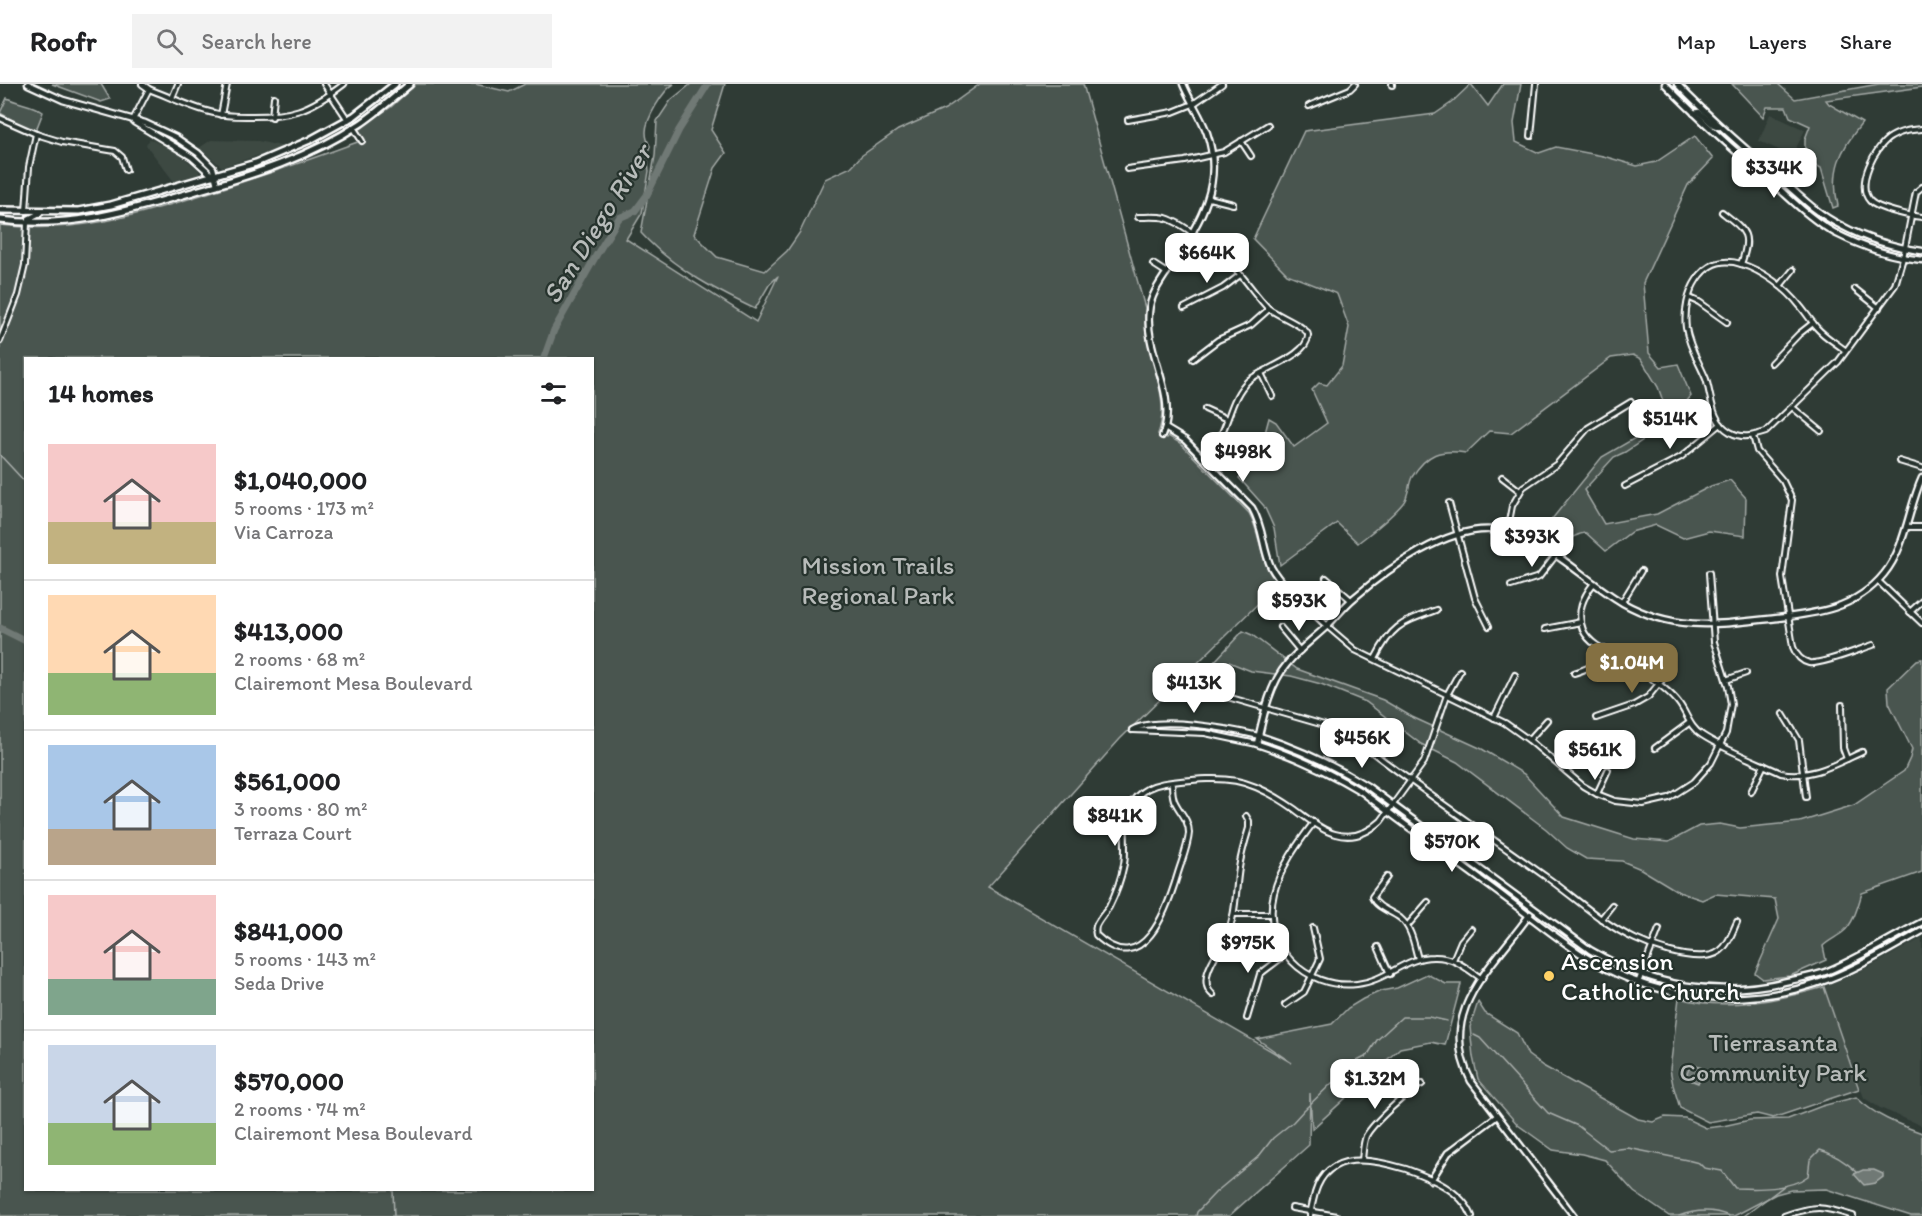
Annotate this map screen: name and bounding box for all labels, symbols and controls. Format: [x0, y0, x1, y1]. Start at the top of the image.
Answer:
search box [132, 14, 552, 68]
text: Roofr [30, 24, 96, 58]
icon: search [153, 25, 186, 58]
text: Search here [201, 28, 312, 55]
text: Map [1677, 29, 1716, 54]
text: Layers [1749, 29, 1807, 54]
text: Share [1840, 29, 1892, 54]
water label: San Diego River [535, 135, 660, 309]
pin: $334K [1732, 148, 1816, 199]
text: $334K [1746, 155, 1802, 179]
pin: $664K [1165, 233, 1249, 284]
text: $664K [1179, 240, 1235, 264]
text: 14 homes [48, 377, 154, 409]
icon: filters [537, 377, 570, 410]
pin: $514K [1628, 399, 1712, 450]
text: $514K [1643, 406, 1697, 430]
pin: $498K [1201, 432, 1285, 483]
text: $498K [1215, 439, 1271, 463]
text: $1,040,000 [234, 464, 367, 496]
icon: home [96, 468, 168, 540]
text: 5 rooms · 173 m² [234, 496, 374, 520]
pin: $393K [1490, 517, 1574, 568]
text: Via Carroza [234, 520, 333, 544]
text: $393K [1504, 524, 1560, 548]
park label: Mission Trails Regional Park [802, 549, 954, 611]
pin: $593K [1257, 581, 1341, 632]
text: $593K [1272, 588, 1326, 612]
text: $413,000 [234, 615, 343, 647]
icon: home [96, 619, 168, 691]
pin: $1.04M [1583, 643, 1681, 694]
text: 2 rooms · 68 m² [234, 647, 365, 671]
text: $1.04M [1600, 650, 1664, 674]
pin: $413K [1152, 663, 1236, 714]
text: $413K [1166, 670, 1222, 694]
text: Clairemont Mesa Boulevard [234, 671, 472, 695]
pin: $456K [1320, 718, 1404, 769]
text: $456K [1334, 725, 1390, 749]
pin: $561K [1553, 730, 1637, 781]
text: $561K [1568, 737, 1622, 761]
text: $561,000 [234, 765, 341, 797]
icon: home [96, 769, 168, 841]
pin: $841K [1073, 796, 1157, 847]
text: 3 rooms · 80 m² [234, 797, 367, 821]
text: $841K [1087, 803, 1143, 827]
text: Terraza Court [234, 821, 352, 845]
pin: $570K [1410, 822, 1494, 873]
text: $570K [1424, 829, 1480, 853]
text: $841,000 [234, 915, 343, 947]
icon: home [96, 919, 168, 991]
pin: $975K [1206, 923, 1290, 974]
text: $975K [1221, 930, 1275, 954]
place label: Ascension Catholic Church [1561, 945, 1740, 1007]
text: 5 rooms · 143 m² [234, 947, 376, 971]
marker: Ascension Catholic Church [1542, 969, 1556, 983]
text: Seda Drive [234, 971, 324, 995]
park label: Tierrasanta Community Park [1679, 1026, 1867, 1088]
pin: $1.32M [1326, 1059, 1424, 1110]
text: $570,000 [234, 1065, 344, 1097]
text: $1.32M [1344, 1066, 1406, 1090]
icon: home [96, 1069, 168, 1141]
text: 2 rooms · 74 m² [234, 1097, 366, 1121]
text: Clairemont Mesa Boulevard [234, 1121, 472, 1145]

